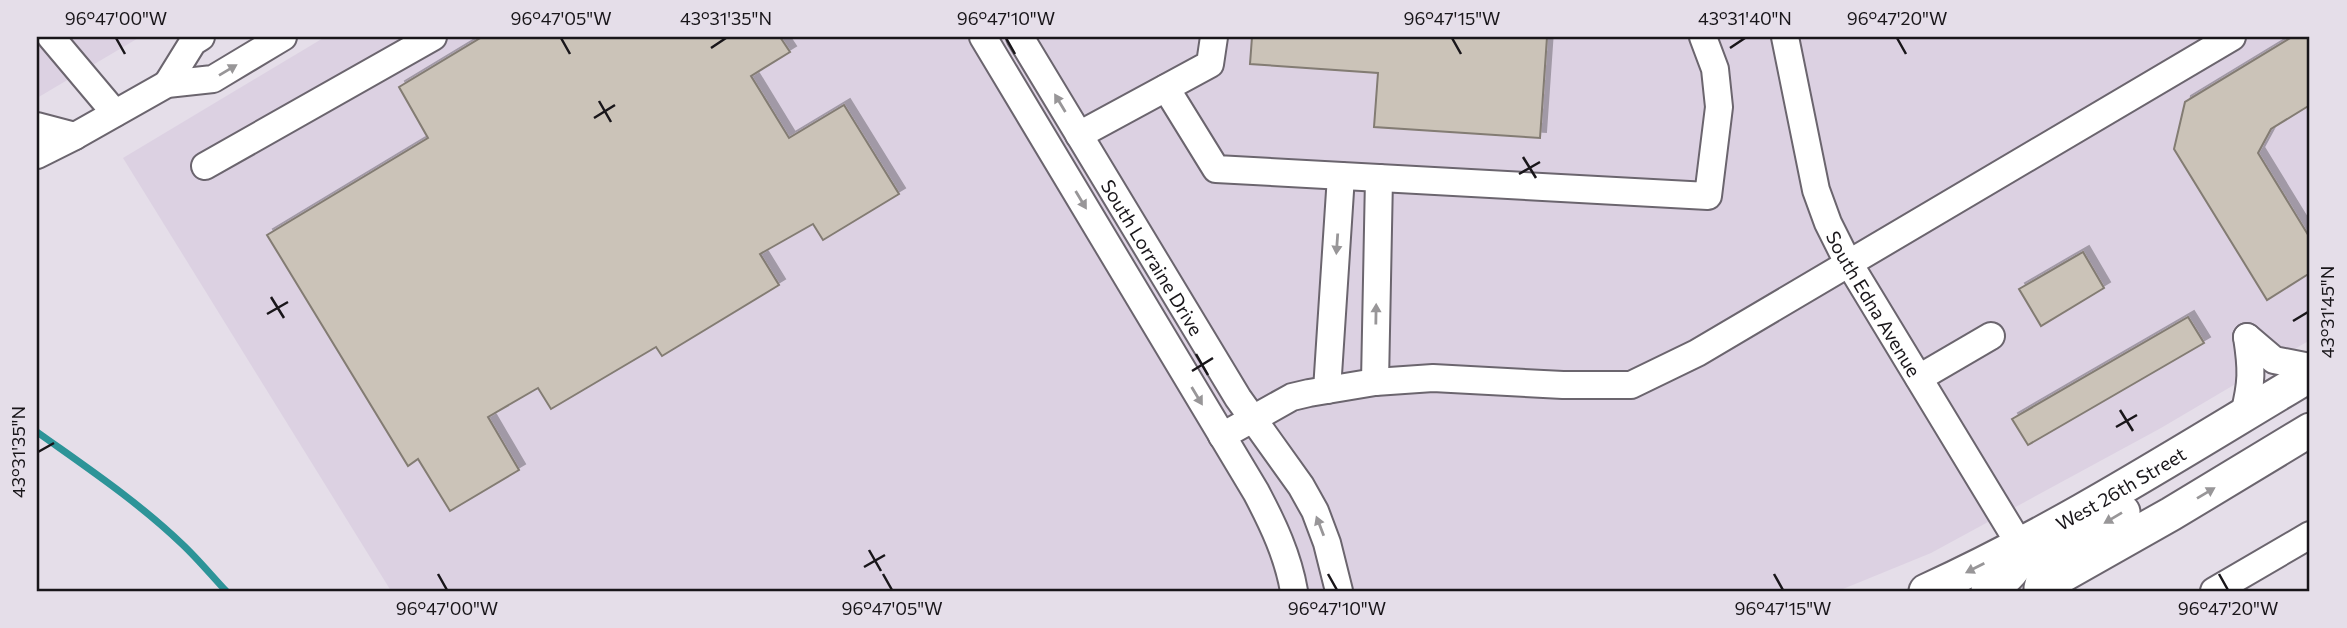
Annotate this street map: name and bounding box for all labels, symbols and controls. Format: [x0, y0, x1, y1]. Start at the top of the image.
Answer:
text: 96°47'00"W [65, 7, 167, 29]
text: 96°47'05"W [511, 7, 612, 29]
text: 43°31'35"N [680, 7, 772, 29]
text: 96°47'10"W [957, 7, 1055, 29]
text: 96°47'15"W [1404, 7, 1500, 29]
text: 43°31'40"N [1698, 7, 1792, 29]
text: 96°47'20"W [1847, 7, 1947, 29]
one-way arrow [219, 64, 238, 76]
one-way arrow [1053, 94, 1066, 113]
street label: South Lorraine Drive [1097, 175, 1209, 339]
one-way arrow [1075, 191, 1087, 210]
street label: South Edna Avenue [1822, 227, 1926, 380]
one-way arrow [1331, 233, 1342, 255]
text: 43°31'45"N [2316, 266, 2338, 358]
one-way arrow [1370, 303, 1382, 325]
one-way arrow [1191, 386, 1204, 405]
text: 43°31'35"N [7, 406, 29, 498]
street label: West 26th Street [2051, 441, 2190, 535]
one-way arrow [2197, 487, 2216, 499]
one-way arrow [2104, 511, 2123, 524]
one-way arrow [1315, 515, 1326, 536]
one-way arrow [1965, 562, 1985, 573]
text: 96°47'00"W [396, 597, 498, 619]
text: 96°47'05"W [842, 597, 943, 619]
text: 96°47'10"W [1288, 597, 1386, 619]
text: 96°47'15"W [1735, 597, 1831, 619]
text: 96°47'20"W [2178, 597, 2278, 619]

